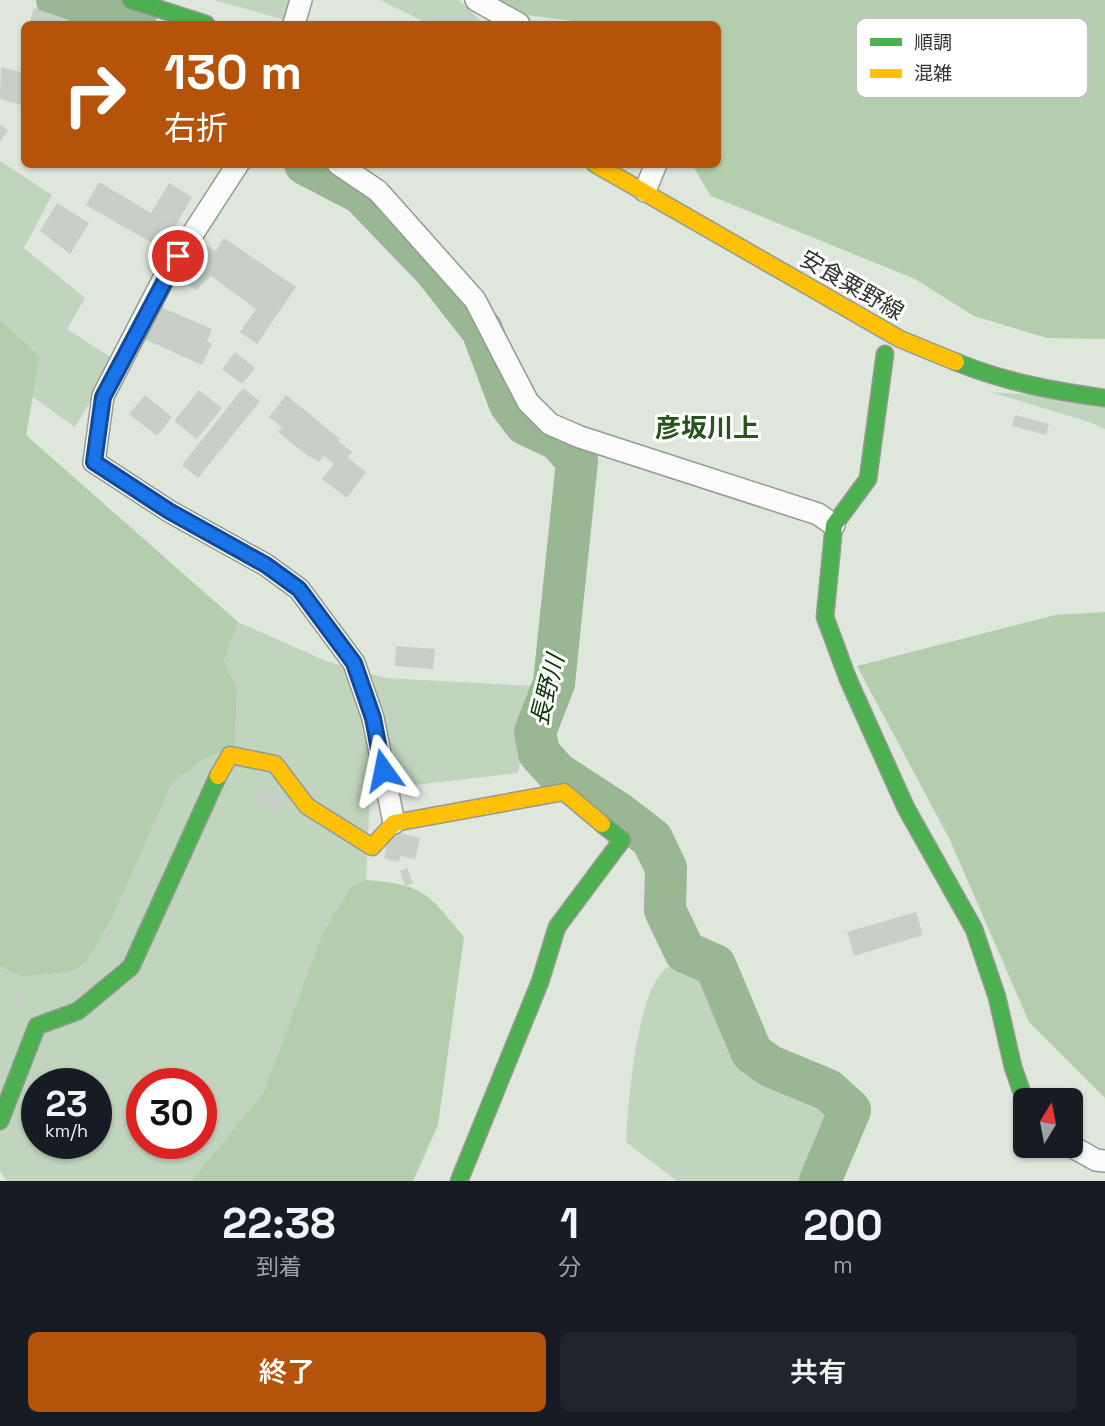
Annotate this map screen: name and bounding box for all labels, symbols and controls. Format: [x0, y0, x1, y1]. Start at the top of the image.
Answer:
legend [856, 18, 1088, 98]
text: 順調 [914, 30, 952, 55]
text: 130 m [164, 41, 302, 103]
icon: right [49, 49, 140, 140]
text: 混雑 [914, 61, 952, 86]
text: 右折 [164, 108, 228, 148]
pin [148, 226, 208, 286]
icon: arrive [159, 237, 197, 275]
street label: 安食粟野線 [795, 243, 909, 327]
district label: 彦坂川上 [655, 411, 759, 445]
water label: 長野川 [523, 648, 571, 729]
position arrow [346, 733, 420, 807]
speed limit sign: 30 [126, 1068, 217, 1159]
text: 23 [45, 1082, 88, 1126]
north arrow [1013, 1088, 1083, 1158]
map controls [1013, 1088, 1083, 1158]
text: km/h [45, 1119, 88, 1142]
text: 22:38 [222, 1197, 336, 1250]
text: 1 [560, 1197, 579, 1250]
text: 200 [803, 1199, 883, 1252]
text: m [833, 1250, 853, 1280]
text: 到着 [256, 1252, 302, 1282]
text: 分 [558, 1252, 581, 1282]
button: 終了 [28, 1332, 546, 1412]
button: 共有 [560, 1332, 1077, 1412]

